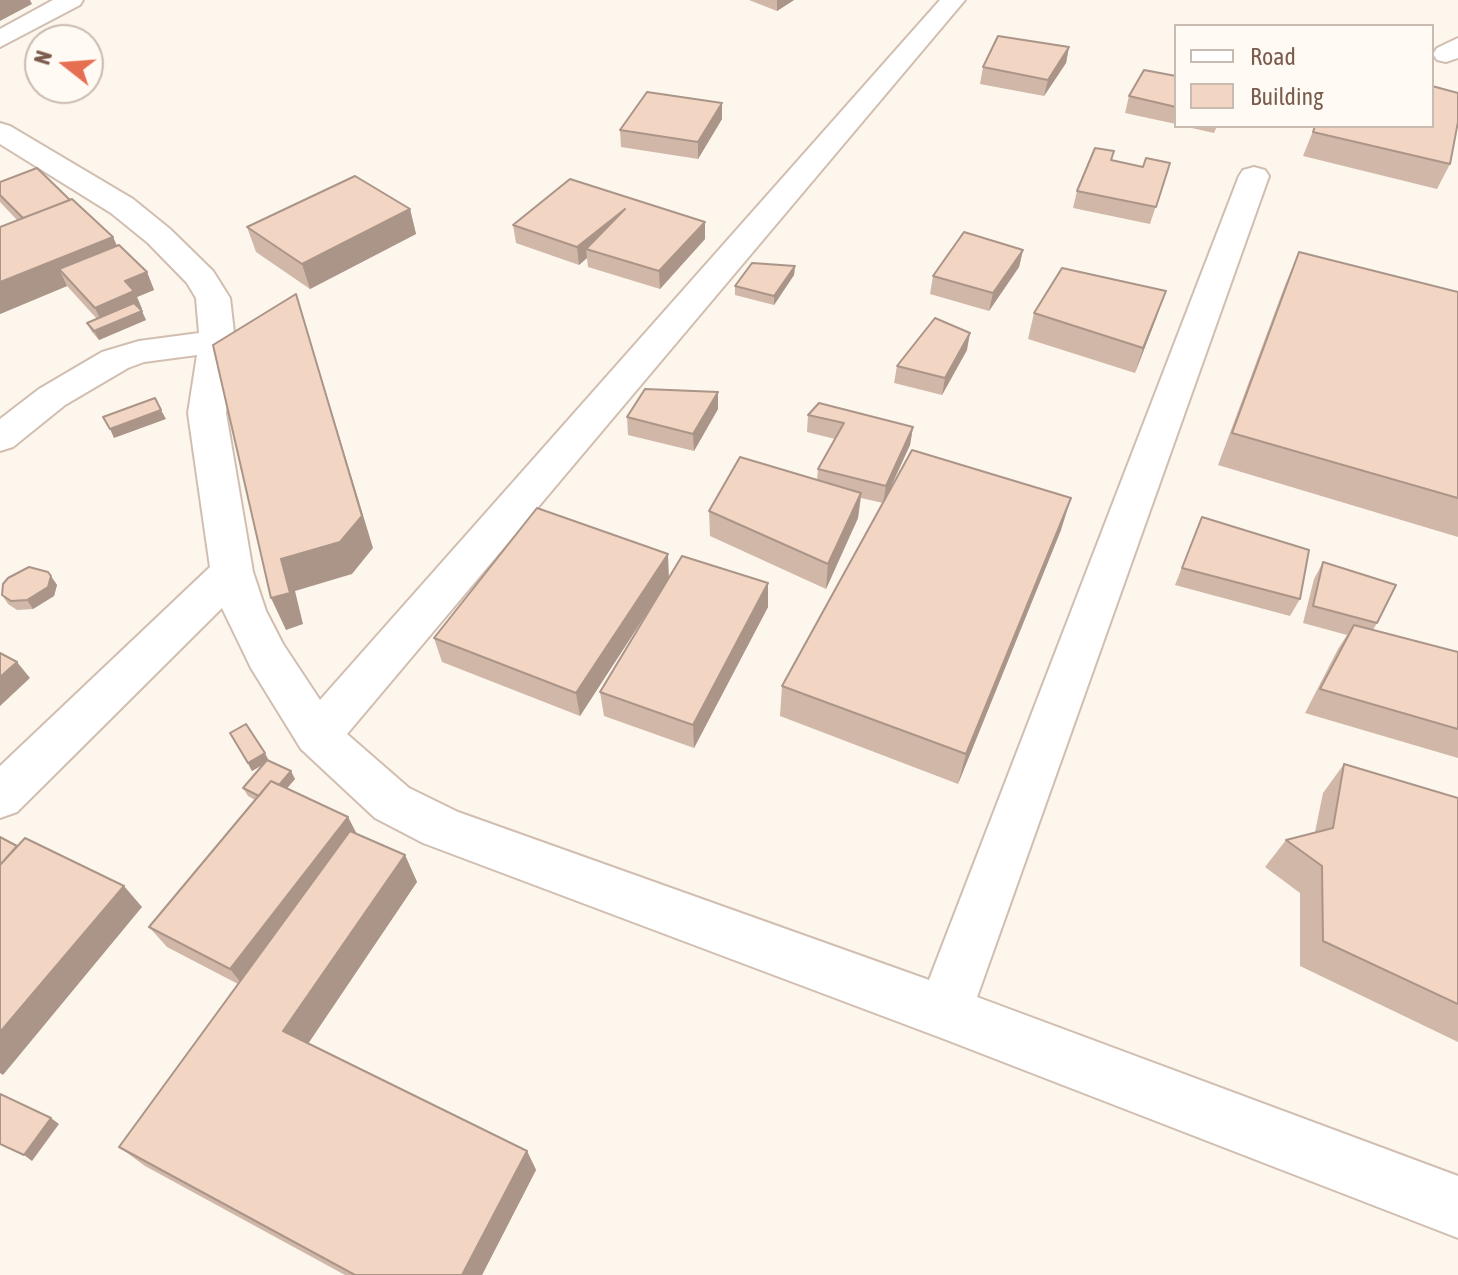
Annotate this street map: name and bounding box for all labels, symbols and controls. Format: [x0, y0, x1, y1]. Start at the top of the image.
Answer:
north arrow [24, 24, 104, 104]
legend [1174, 24, 1434, 128]
text: Road [1250, 43, 1296, 70]
text: N [29, 48, 57, 68]
text: Building [1250, 83, 1323, 110]

